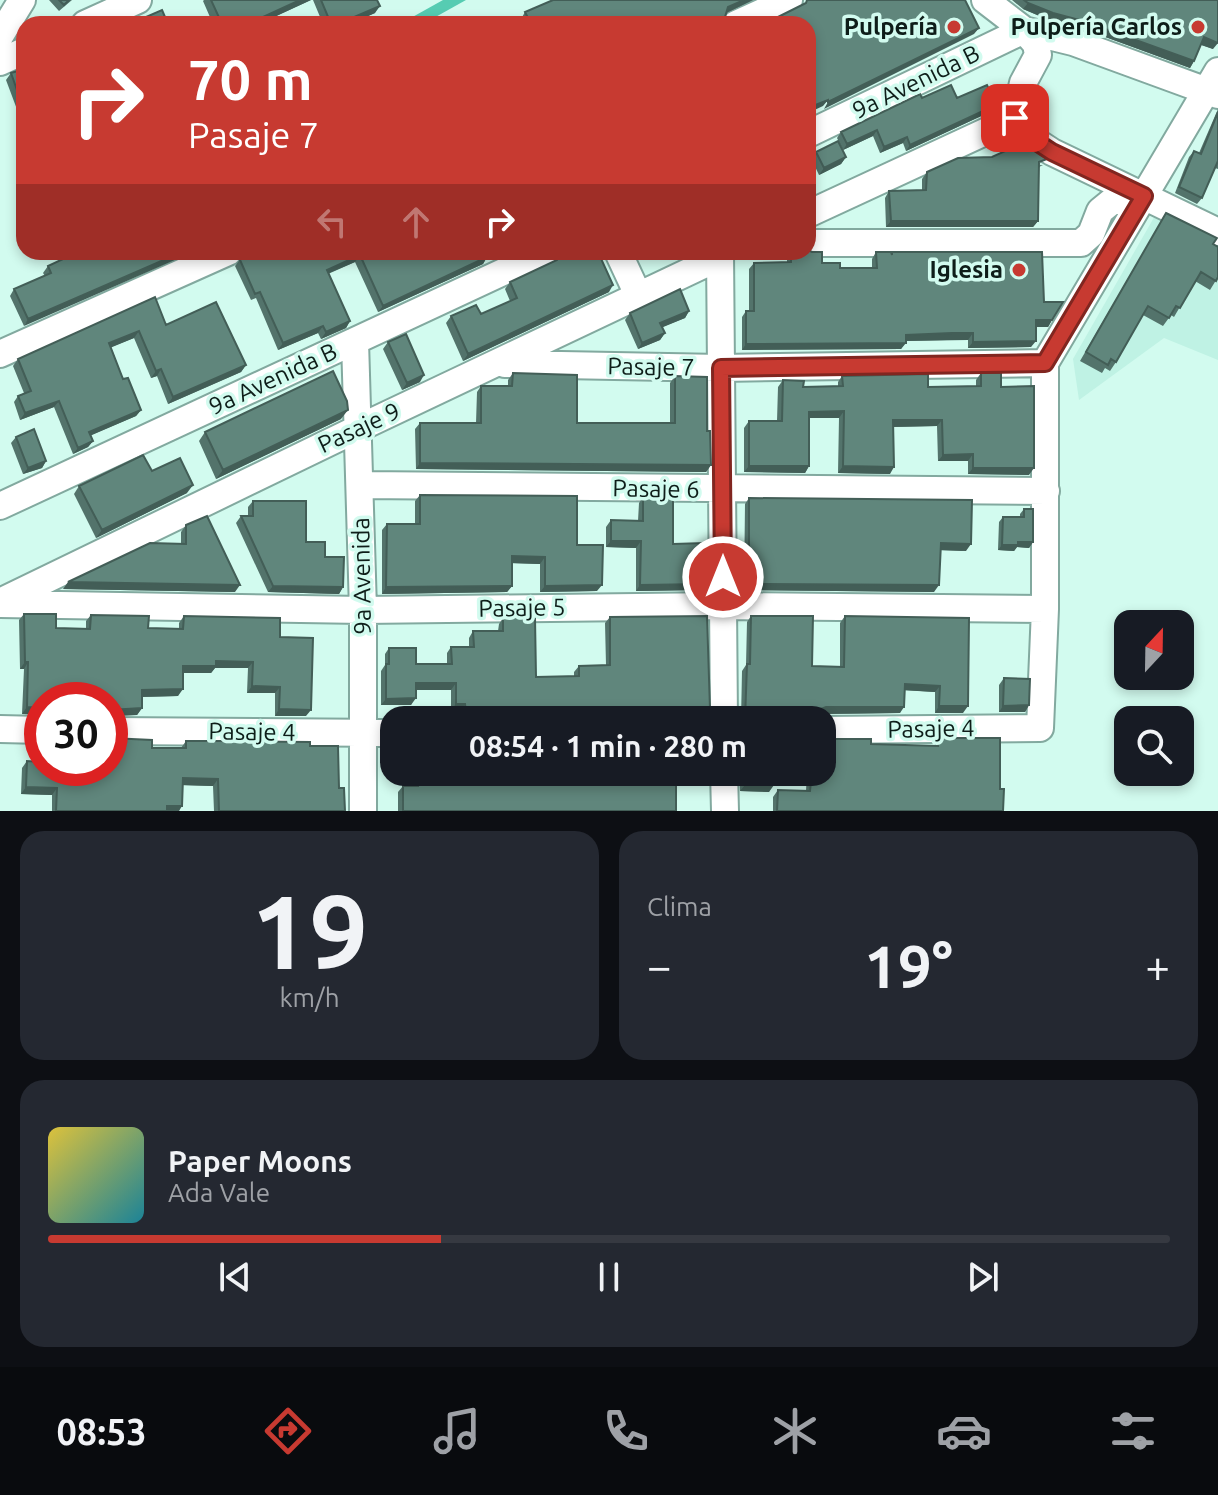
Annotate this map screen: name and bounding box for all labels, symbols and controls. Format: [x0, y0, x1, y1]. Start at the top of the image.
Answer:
place label: Pulpería [844, 13, 938, 40]
place label: Pulpería Carlos [1011, 13, 1182, 40]
marker: Pulpería [945, 18, 963, 36]
marker: Pulpería Carlos [1189, 18, 1207, 36]
street label: 9a Avenida B [848, 39, 984, 124]
icon: right [56, 48, 160, 152]
text: 70 m [188, 48, 313, 111]
pin [981, 84, 1049, 152]
icon: arrive [993, 96, 1037, 140]
text: Pasaje 7 [188, 114, 319, 155]
icon: left [310, 200, 354, 244]
icon: ahead [394, 200, 438, 244]
icon: right [478, 200, 522, 244]
place label: Iglesia [930, 256, 1003, 283]
marker: Iglesia [1010, 261, 1028, 279]
street label: 9a Avenida B [204, 337, 341, 420]
street label: Pasaje 7 [607, 352, 695, 381]
street label: Pasaje 9 [314, 397, 404, 458]
street label: Pasaje 6 [612, 474, 700, 503]
street label: 9a Avenida [347, 517, 376, 635]
position arrow [681, 535, 765, 619]
street label: Pasaje 5 [478, 593, 566, 622]
north arrow [1114, 610, 1194, 690]
map controls [1114, 610, 1194, 786]
speed limit sign: 30 [24, 682, 128, 786]
button: search [1114, 706, 1194, 786]
street label: Pasaje 4 [887, 714, 975, 743]
street label: Pasaje 4 [208, 717, 296, 746]
text: 08:54 · 1 min · 280 m [469, 729, 747, 763]
text: 19 [251, 872, 368, 989]
text: Clima [647, 892, 712, 921]
text: 19° [864, 932, 953, 999]
text: − [647, 941, 672, 990]
text: + [1145, 941, 1170, 990]
text: km/h [279, 983, 340, 1012]
text: Paper Moons [168, 1144, 352, 1178]
text: Ada Vale [168, 1178, 270, 1207]
icon: previous [213, 1255, 257, 1299]
icon: pause [587, 1255, 631, 1299]
icon: next [961, 1255, 1005, 1299]
icon: directions [260, 1403, 316, 1459]
icon: music [429, 1403, 485, 1459]
icon: phone [598, 1403, 654, 1459]
icon: climate [767, 1403, 823, 1459]
icon: car [936, 1403, 992, 1459]
icon: filters [1105, 1403, 1161, 1459]
text: 08:53 [57, 1411, 147, 1452]

